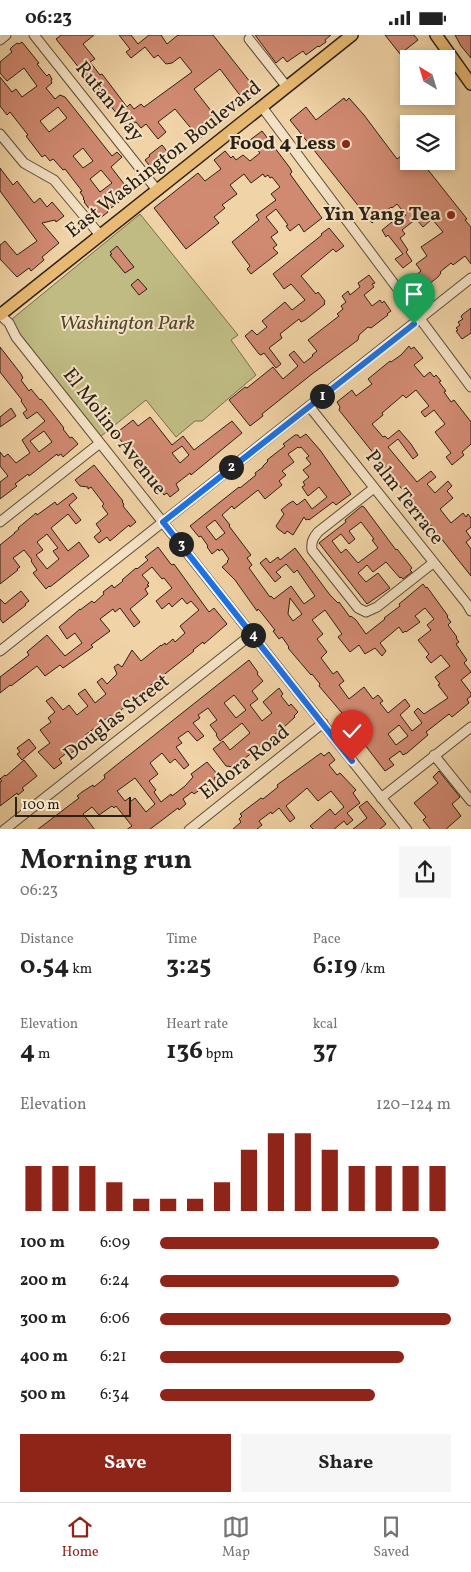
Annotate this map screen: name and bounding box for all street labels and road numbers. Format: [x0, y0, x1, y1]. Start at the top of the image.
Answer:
street label: Rutan Way [68, 56, 150, 148]
street label: East Washington Boulevard [60, 75, 268, 245]
street label: El Molino Avenue [55, 362, 173, 502]
street label: Palm Terrace [358, 445, 450, 551]
street label: Douglas Street [58, 668, 176, 768]
street label: Eldora Road [194, 719, 296, 807]

